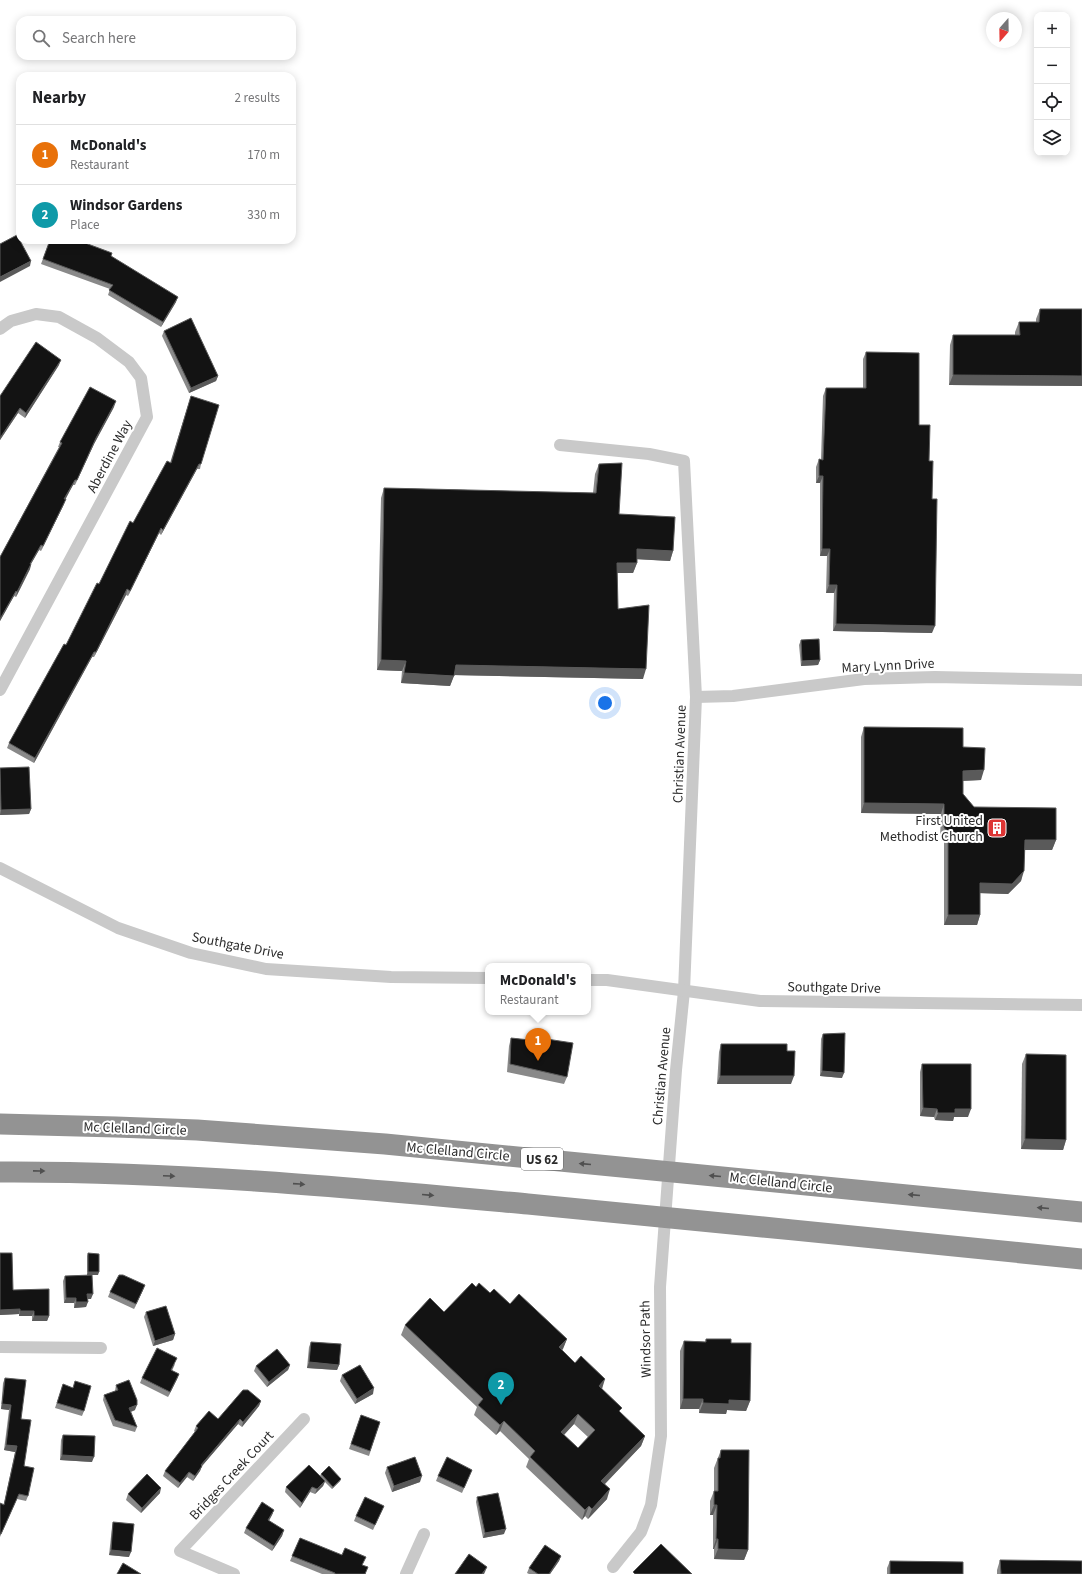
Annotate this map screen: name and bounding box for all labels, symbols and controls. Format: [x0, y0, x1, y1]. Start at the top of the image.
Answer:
north arrow [986, 12, 1022, 48]
map controls [1034, 12, 1070, 156]
button: + [1034, 12, 1070, 48]
search box [16, 16, 296, 60]
icon: search [30, 27, 52, 49]
text: Search here [62, 28, 136, 49]
button: − [1034, 48, 1070, 84]
button: locate [1034, 84, 1070, 120]
text: Nearby [32, 86, 86, 110]
text: 2 results [235, 89, 280, 107]
button: layers [1034, 120, 1070, 156]
text: McDonald's [70, 135, 147, 156]
text: 1 [42, 146, 48, 164]
text: 170 m [247, 146, 280, 164]
text: Restaurant [70, 156, 129, 174]
text: Windsor Gardens [70, 195, 182, 216]
text: 2 [42, 206, 48, 224]
text: 330 m [247, 206, 280, 224]
text: Place [70, 216, 99, 234]
street label: Aberdine Way [82, 416, 138, 496]
street label: Mary Lynn Drive [841, 654, 935, 678]
your location [595, 693, 615, 713]
street label: Christian Avenue [668, 704, 692, 804]
place label: First United Methodist Church [880, 811, 983, 847]
building icon: First United Methodist Church [986, 817, 1008, 839]
street label: Southgate Drive [190, 927, 286, 965]
popup [485, 963, 591, 1015]
text: McDonald's [500, 970, 576, 991]
street label: Southgate Drive [787, 977, 881, 999]
text: Restaurant [500, 991, 559, 1009]
street label: Christian Avenue [648, 1026, 676, 1126]
pin: 1 [525, 1028, 551, 1061]
street label: Mc Clelland Circle [83, 1117, 187, 1141]
street label: Mc Clelland Circle [406, 1138, 510, 1166]
road number: US 62 [521, 1148, 563, 1170]
one-way arrow [579, 1161, 591, 1167]
one-way arrow [33, 1168, 45, 1175]
street label: Mc Clelland Circle [728, 1168, 833, 1198]
one-way arrow [163, 1173, 176, 1179]
one-way arrow [709, 1173, 721, 1179]
one-way arrow [293, 1180, 305, 1187]
one-way arrow [422, 1192, 434, 1199]
one-way arrow [908, 1192, 920, 1199]
one-way arrow [1037, 1204, 1049, 1211]
street label: Windsor Path [635, 1300, 657, 1378]
pin: 2 [488, 1372, 514, 1405]
street label: Bridges Creek Court [185, 1426, 279, 1525]

